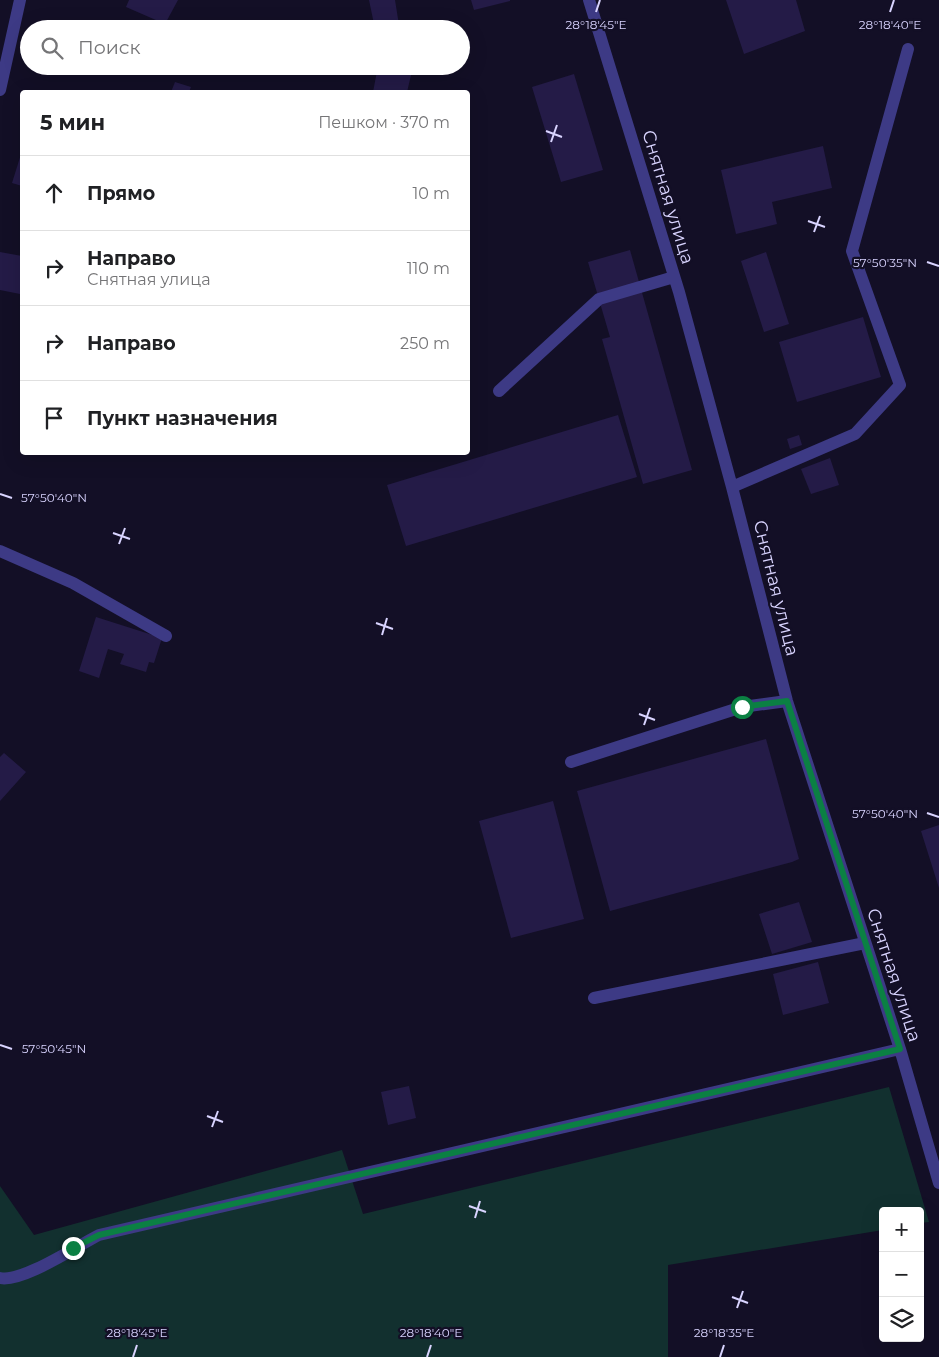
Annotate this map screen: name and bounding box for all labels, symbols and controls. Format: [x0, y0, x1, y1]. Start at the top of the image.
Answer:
text: 28°18'45"E [565, 17, 627, 32]
text: 28°18'40"E [859, 17, 921, 32]
search box [20, 20, 470, 75]
icon: search [38, 34, 66, 62]
text: Поиск [78, 36, 141, 59]
text: 5 мин [40, 110, 105, 135]
text: Пешком · 370 m [318, 113, 450, 132]
street label: Снятная улица [637, 127, 699, 267]
icon: ahead [40, 179, 68, 207]
text: Прямо [87, 182, 155, 205]
text: 10 m [412, 184, 450, 203]
text: Направо [87, 247, 176, 270]
icon: right [40, 254, 68, 282]
text: 57°50'35"N [853, 255, 917, 270]
text: 110 m [407, 259, 450, 278]
text: Снятная улица [87, 270, 211, 289]
icon: right [40, 329, 68, 357]
text: Направо [87, 332, 176, 355]
text: 250 m [400, 334, 450, 353]
icon: arrive [40, 404, 68, 432]
text: Пункт назначения [87, 407, 278, 430]
text: 57°50'40"N [21, 490, 87, 505]
street label: Снятная улица [749, 518, 803, 658]
route start [731, 696, 754, 719]
text: 57°50'40"N [852, 806, 918, 821]
street label: Снятная улица [862, 906, 926, 1044]
text: 57°50'45"N [22, 1041, 86, 1056]
map controls [879, 1207, 924, 1342]
button: + [879, 1207, 924, 1252]
route end [62, 1237, 85, 1260]
button: − [879, 1252, 924, 1297]
button: layers [879, 1297, 924, 1342]
text: 28°18'45"E [106, 1325, 168, 1340]
text: 28°18'40"E [400, 1325, 462, 1340]
text: 28°18'35"E [694, 1325, 754, 1340]

